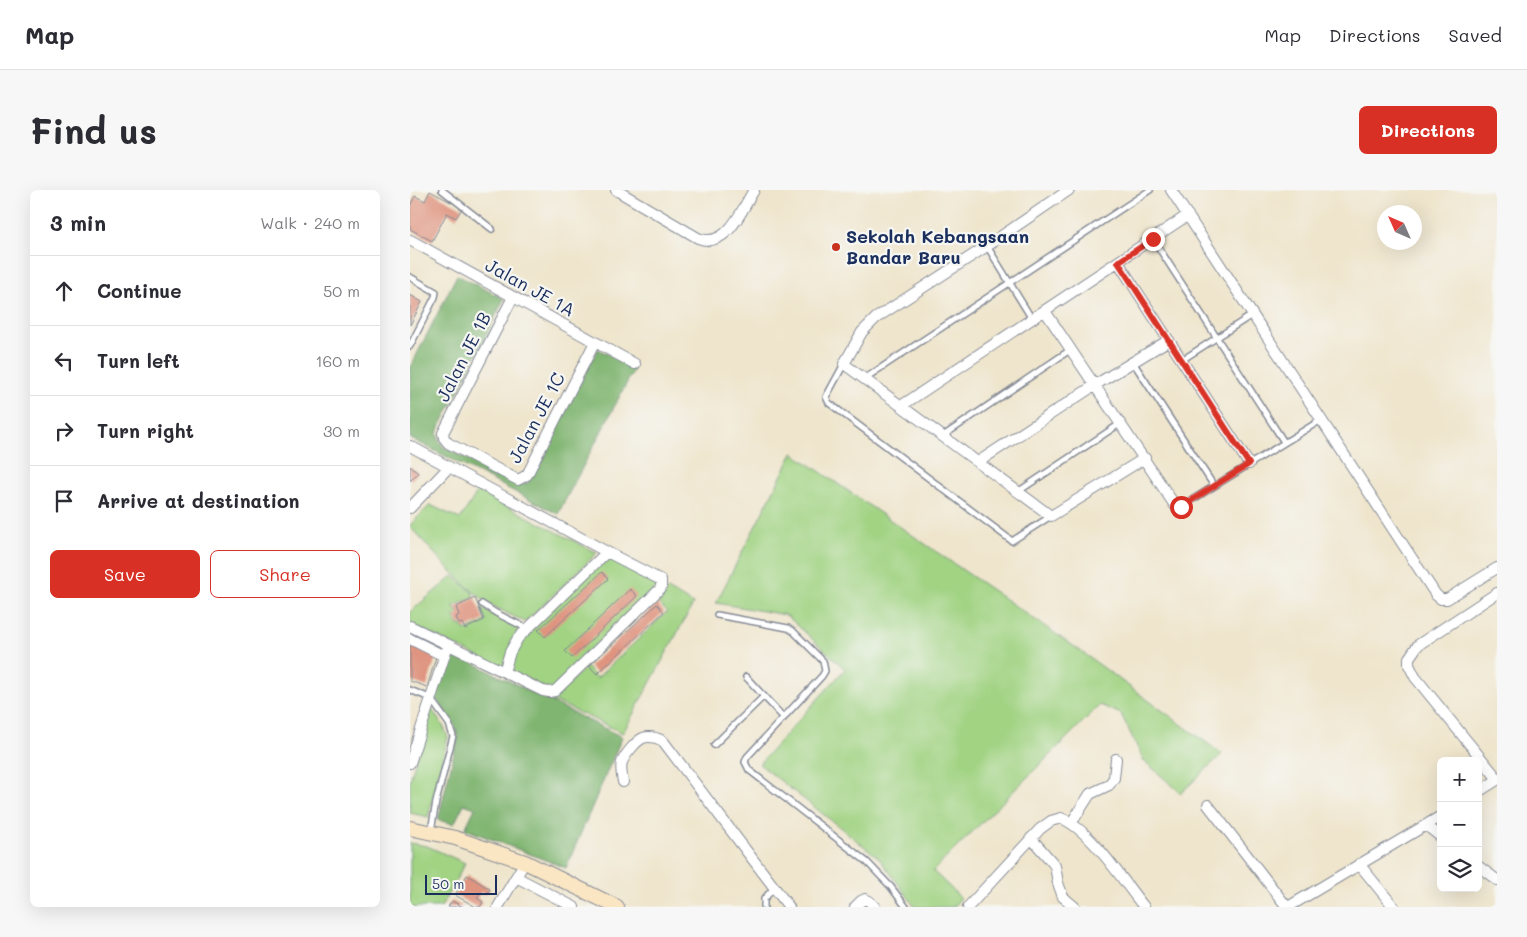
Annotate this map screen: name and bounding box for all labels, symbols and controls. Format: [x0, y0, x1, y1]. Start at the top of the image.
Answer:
text: Map [25, 19, 74, 50]
text: Map [1264, 23, 1301, 47]
text: Directions [1329, 23, 1421, 47]
text: Saved [1449, 23, 1502, 47]
button: Directions [1359, 106, 1497, 154]
text: Find us [30, 107, 157, 153]
north arrow [1377, 205, 1422, 250]
text: 3 min [50, 209, 106, 236]
text: Walk · 240 m [260, 212, 360, 233]
place label: Sekolah Kebangsaan Bandar Baru [846, 224, 1029, 269]
route end [1142, 228, 1165, 251]
marker: Sekolah Kebangsaan Bandar Baru [830, 241, 842, 253]
street label: Jalan JE 1A [481, 253, 580, 322]
icon: ahead [50, 277, 78, 305]
text: Continue [97, 278, 182, 303]
text: 50 m [323, 280, 360, 301]
street label: Jalan JE 1B [430, 308, 496, 406]
icon: left [50, 347, 78, 375]
text: Turn left [97, 348, 180, 373]
text: 160 m [315, 350, 360, 371]
street label: Jalan JE 1C [502, 368, 570, 467]
icon: right [50, 417, 78, 445]
text: Turn right [97, 418, 194, 443]
text: 30 m [323, 420, 360, 441]
icon: arrive [50, 487, 78, 515]
text: Arrive at destination [97, 488, 300, 513]
route start [1170, 496, 1193, 519]
button: Save [50, 550, 200, 598]
button: Share [210, 550, 360, 598]
map controls [1437, 757, 1482, 892]
button: + [1437, 757, 1482, 802]
button: − [1437, 802, 1482, 847]
button: layers [1437, 847, 1482, 892]
scale bar [425, 872, 498, 895]
text: 50 m [432, 874, 464, 893]

